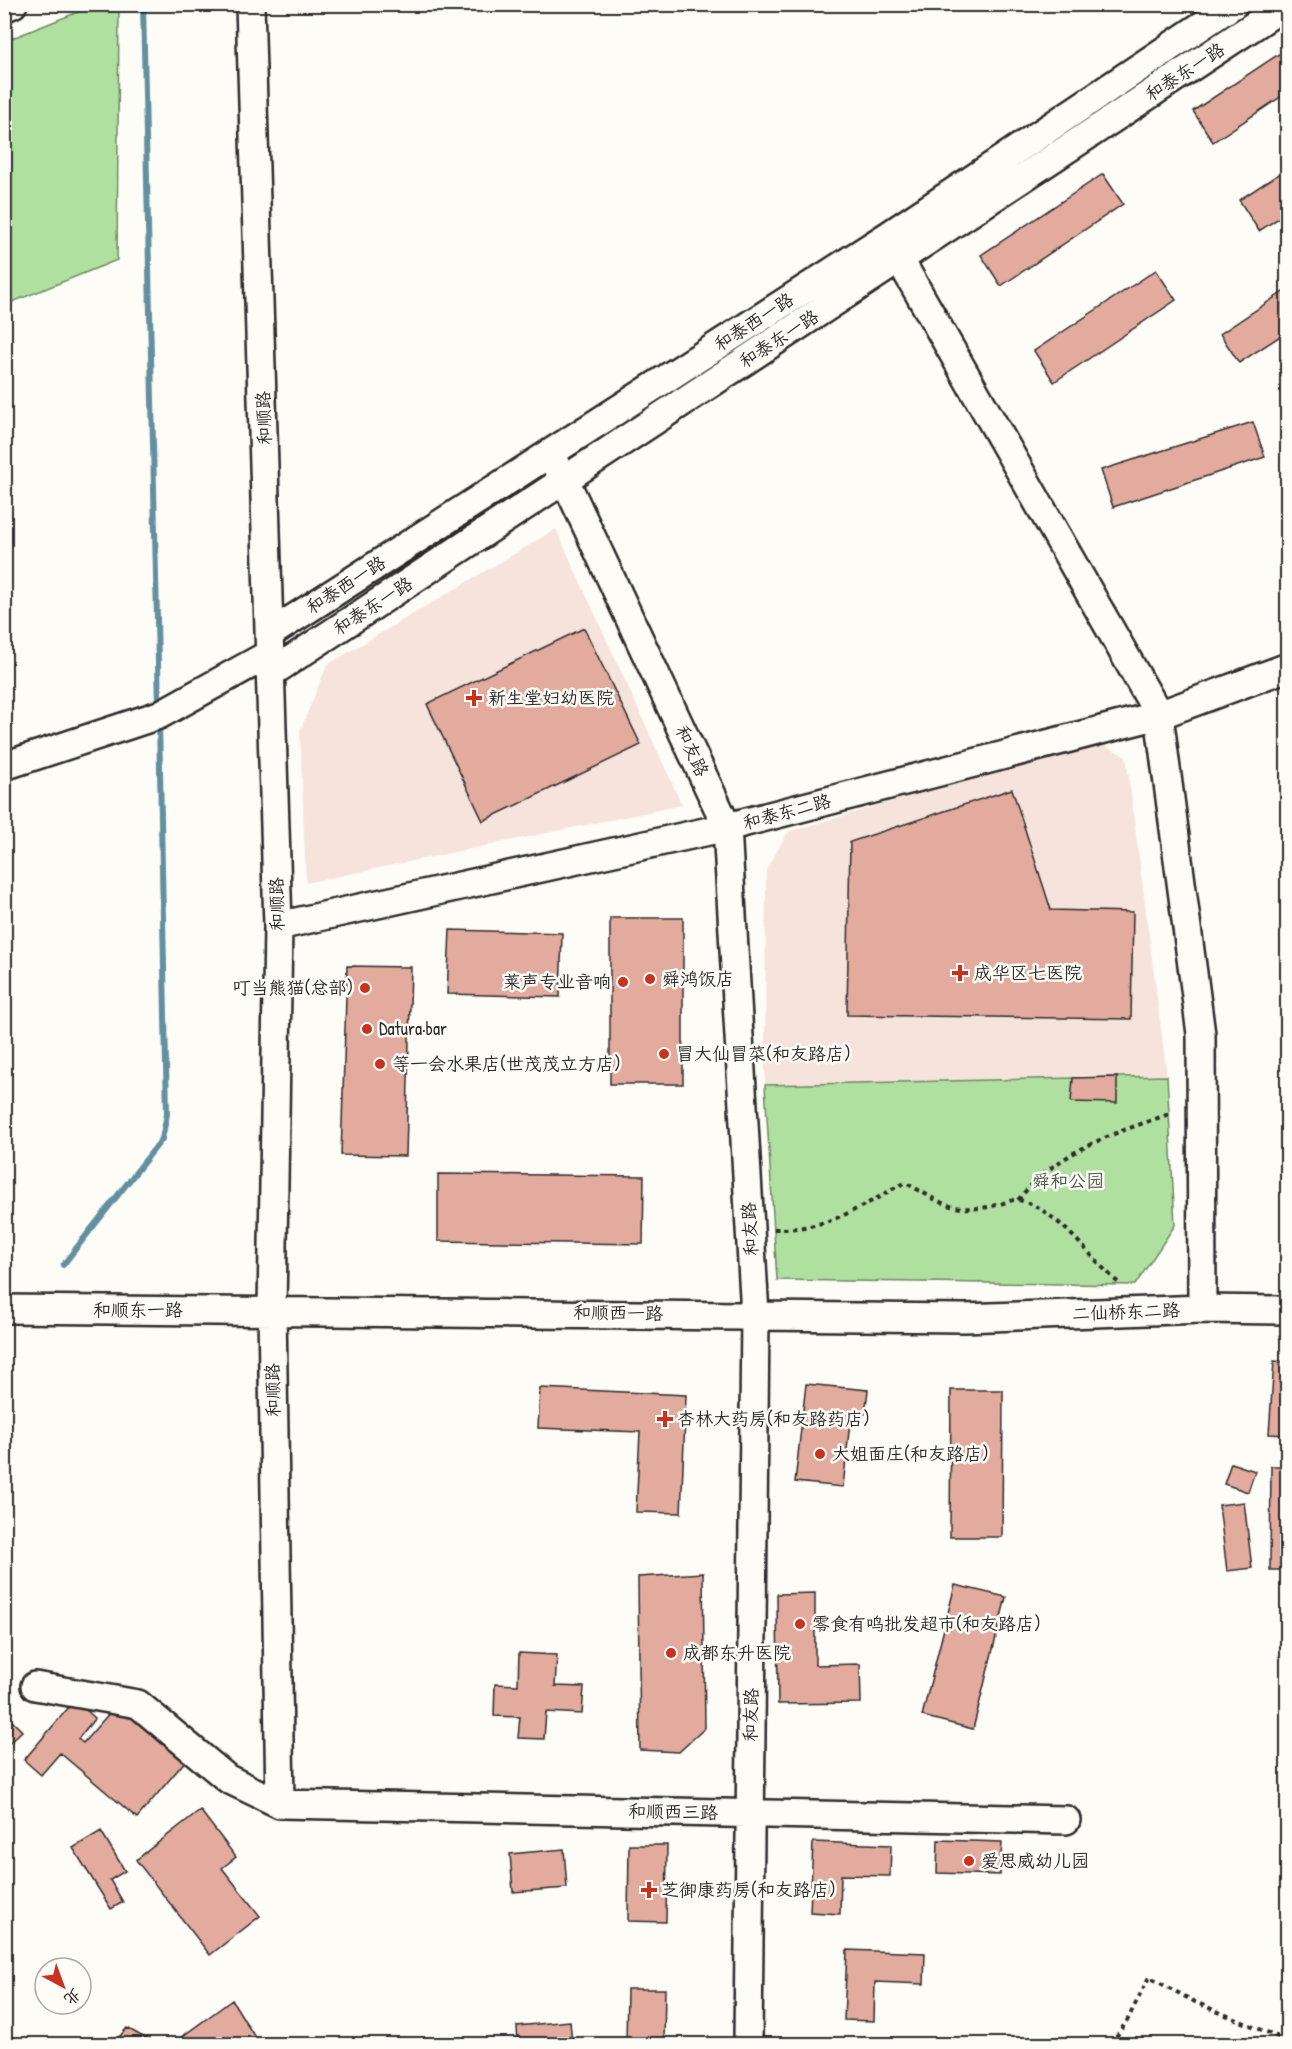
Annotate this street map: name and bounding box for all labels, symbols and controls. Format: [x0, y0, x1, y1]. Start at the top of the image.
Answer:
street label: 和泰东一路 [1140, 37, 1229, 107]
street label: 和泰西一路 [709, 287, 798, 357]
street label: 和泰东一路 [734, 304, 823, 374]
street label: 和顺路 [250, 391, 277, 445]
street label: 和泰西一路 [301, 550, 390, 620]
street label: 和泰东一路 [328, 571, 417, 641]
place label: 新生堂妇幼医院 [488, 685, 614, 710]
marker: 新生堂妇幼医院 [465, 689, 483, 707]
street label: 和友路 [670, 721, 715, 781]
street label: 和泰东二路 [740, 788, 834, 835]
street label: 和顺路 [264, 877, 289, 931]
place label: 成华区七医院 [974, 960, 1082, 985]
marker: 成华区七医院 [951, 964, 969, 982]
place label: 舜鸿饭店 [662, 966, 734, 991]
place label: 莱声专业音响 [503, 969, 611, 994]
marker: 舜鸿饭店 [643, 972, 657, 986]
place label: 叮当熊猫(总部) [232, 975, 353, 1000]
marker: 莱声专业音响 [616, 975, 630, 989]
marker: 叮当熊猫(总部) [358, 981, 372, 995]
place label: Datura·bar [379, 1016, 447, 1041]
marker: Datura·bar [360, 1022, 374, 1036]
place label: 冒大仙冒菜(和友路店) [676, 1041, 851, 1066]
marker: 冒大仙冒菜(和友路店) [657, 1047, 671, 1061]
place label: 等一会水果店(世茂茂立方店) [392, 1051, 621, 1076]
marker: 等一会水果店(世茂茂立方店) [373, 1057, 387, 1071]
park label: 舜和公园 [1032, 1168, 1104, 1193]
street label: 和友路 [736, 1201, 763, 1257]
street label: 和顺东一路 [93, 1297, 183, 1322]
street label: 二仙桥东二路 [1072, 1297, 1180, 1326]
street label: 和顺西一路 [573, 1299, 663, 1326]
street label: 和顺路 [260, 1363, 285, 1417]
place label: 杏林大药房(和友路药店) [677, 1406, 870, 1431]
marker: 杏林大药房(和友路药店) [658, 1412, 672, 1426]
place label: 大姐面庄(和友路店) [832, 1441, 989, 1466]
marker: 大姐面庄(和友路店) [813, 1447, 827, 1461]
place label: 零食有鸣批发超市(和友路店) [812, 1611, 1041, 1636]
marker: 零食有鸣批发超市(和友路店) [793, 1617, 807, 1631]
place label: 成都东升医院 [683, 1640, 791, 1665]
marker: 成都东升医院 [664, 1646, 678, 1660]
street label: 和友路 [738, 1688, 763, 1742]
street label: 和顺西三路 [628, 1798, 718, 1825]
place label: 爱思威幼儿园 [981, 1848, 1089, 1873]
marker: 爱思威幼儿园 [962, 1854, 976, 1868]
place label: 芝御康药房(和友路店) [661, 1877, 836, 1902]
marker: 芝御康药房(和友路店) [642, 1883, 656, 1897]
north arrow [33, 1956, 93, 2016]
text: 北 [60, 1984, 86, 2011]

